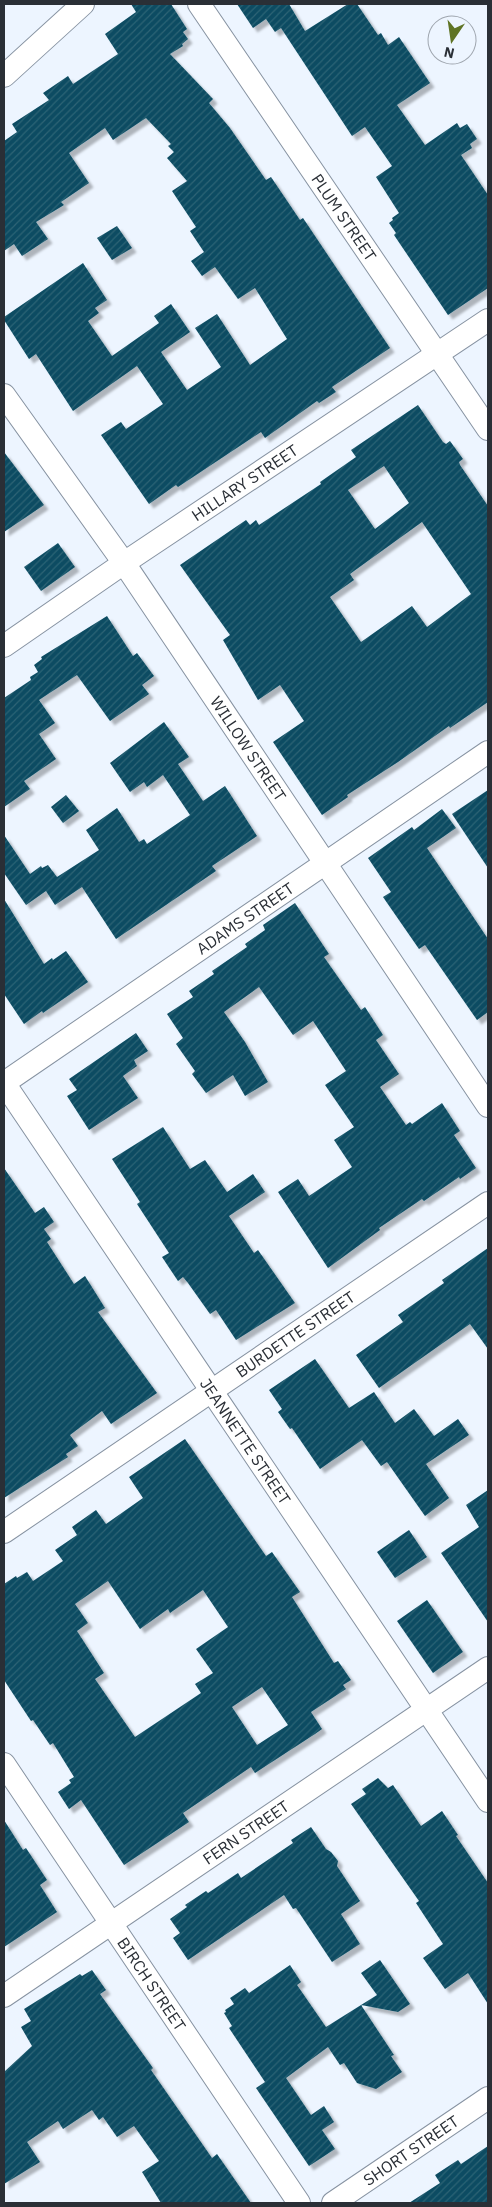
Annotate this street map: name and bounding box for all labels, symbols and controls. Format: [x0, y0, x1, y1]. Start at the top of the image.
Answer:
north arrow [427, 15, 477, 65]
text: N [442, 43, 456, 63]
street label: PLUM STREET [307, 170, 381, 265]
street label: HILLARY STREET [188, 440, 302, 525]
street label: WILLOW STREET [206, 692, 291, 805]
street label: ADAMS STREET [193, 878, 298, 958]
street label: BURDETTE STREET [232, 1287, 359, 1382]
street label: JEANNETTE STREET [196, 1374, 295, 1508]
street label: FERN STREET [199, 1796, 293, 1868]
street label: BIRCH STREET [113, 1933, 190, 2034]
street label: SHORT STREET [359, 2111, 462, 2190]

